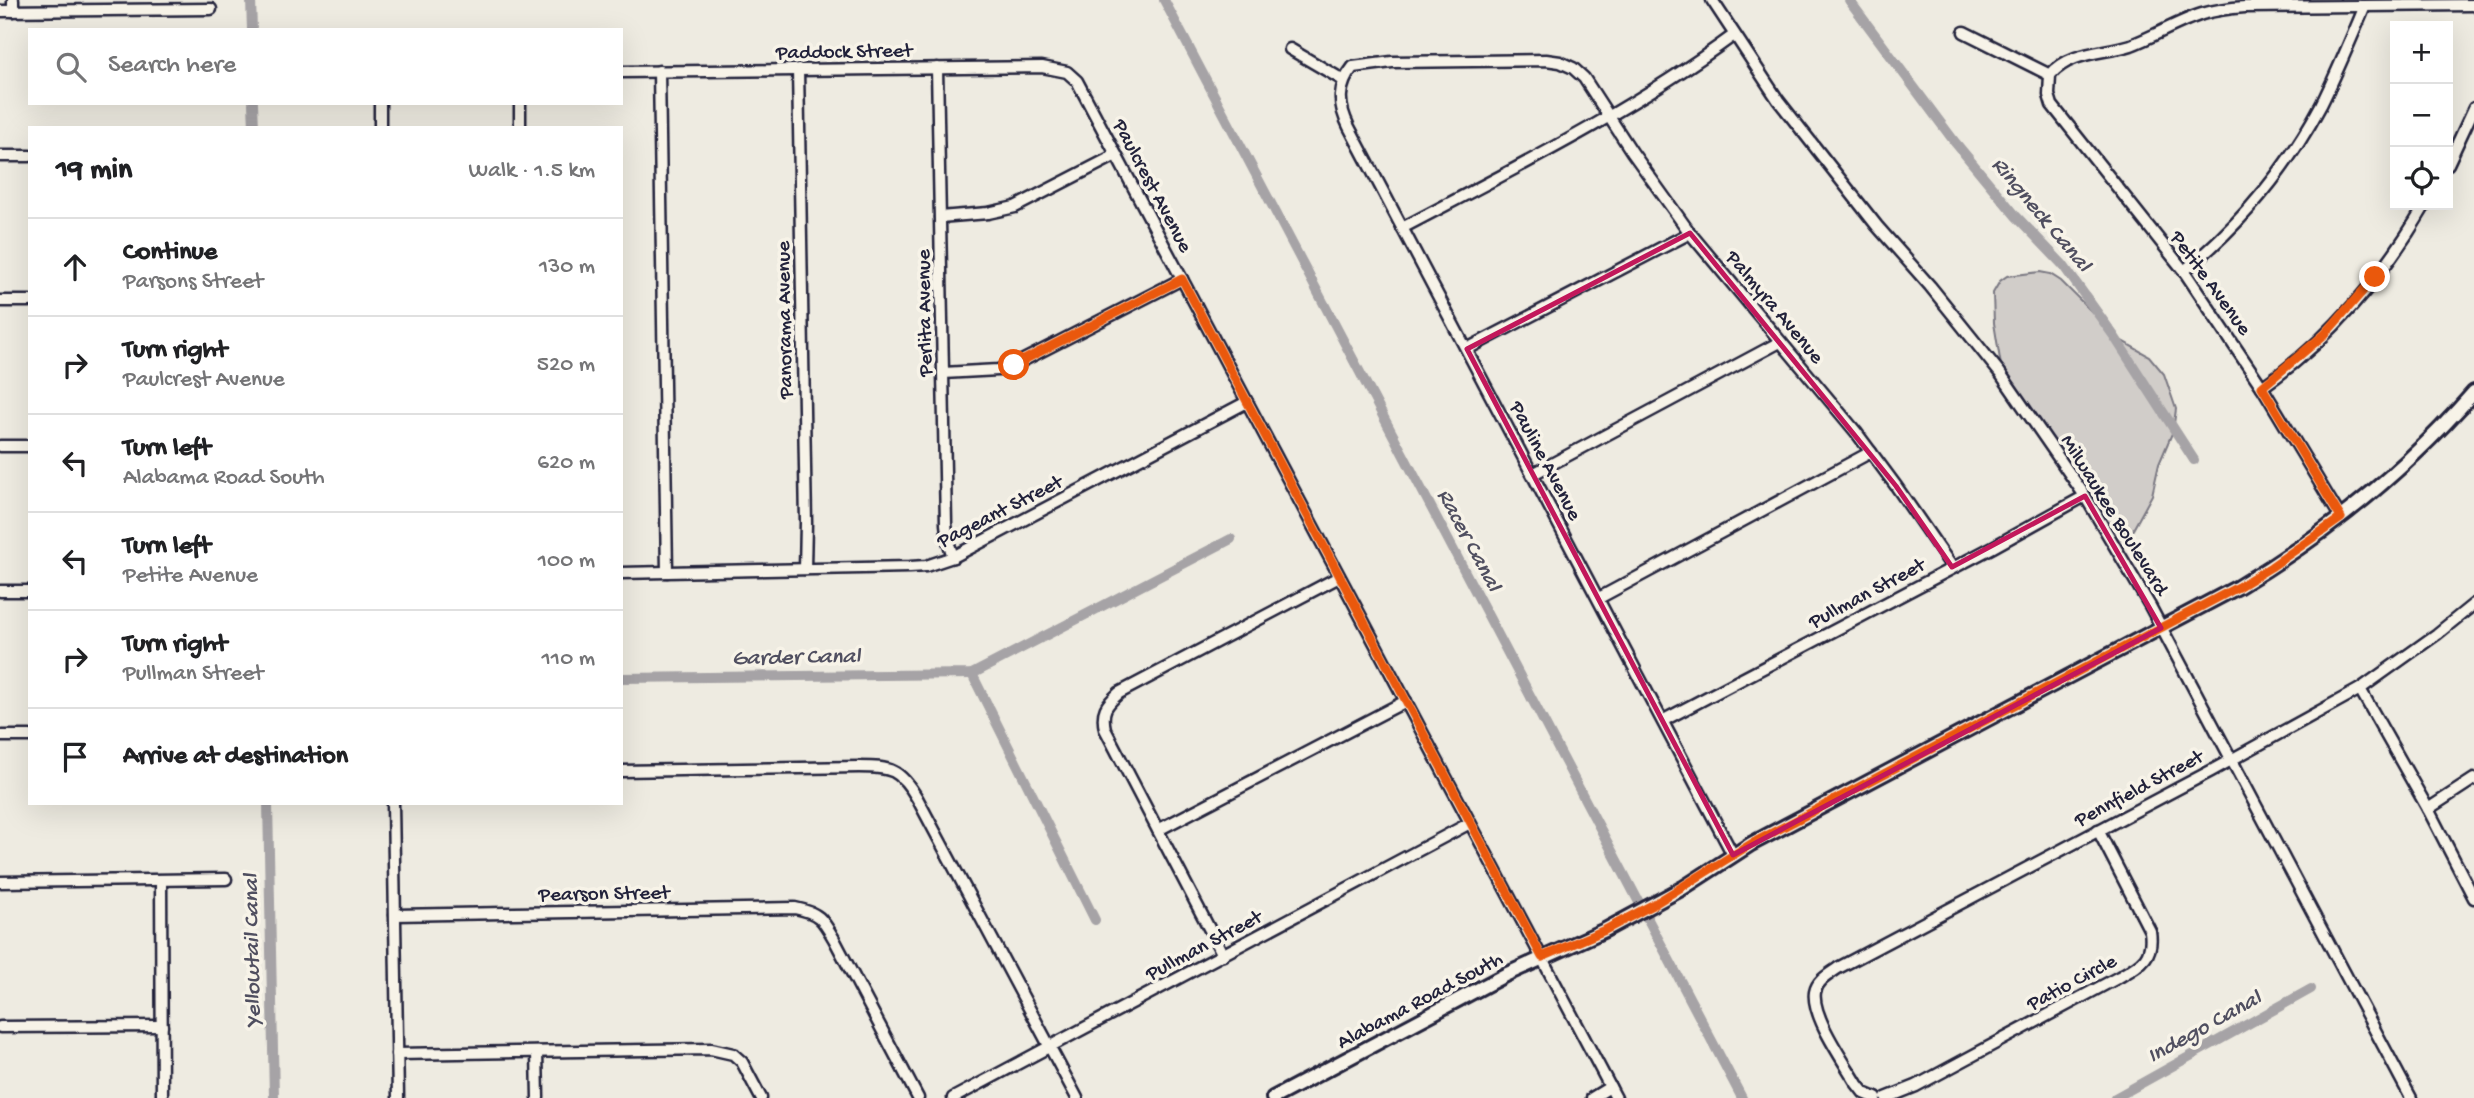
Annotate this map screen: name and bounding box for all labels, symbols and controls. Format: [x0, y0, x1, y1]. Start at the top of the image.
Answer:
map controls [2390, 21, 2453, 210]
button: + [2390, 21, 2453, 84]
search box [28, 28, 623, 105]
street label: Paddock Street [775, 40, 915, 67]
icon: search [52, 48, 90, 86]
text: Search here [108, 51, 236, 82]
button: − [2390, 84, 2453, 147]
street label: Paulcrest Avenue [1105, 115, 1197, 259]
button: locate [2390, 147, 2453, 210]
water label: Ringneck Canal [1985, 152, 2097, 280]
text: 19 min [56, 154, 132, 189]
text: Walk · 1.5 km [469, 158, 595, 185]
street label: Petite Avenue [2162, 226, 2256, 342]
text: Continue [123, 238, 217, 269]
street label: Panorama Avenue [773, 240, 800, 400]
street label: Palmyra Avenue [1718, 246, 1829, 371]
icon: ahead [56, 248, 94, 286]
street label: Perlita Avenue [913, 248, 940, 378]
text: 130 m [539, 254, 595, 281]
route end [2359, 261, 2390, 292]
text: Parsons Street [123, 269, 263, 296]
text: Turn right [123, 336, 227, 367]
icon: right [56, 346, 94, 384]
route start [998, 349, 1029, 380]
text: 520 m [537, 352, 595, 379]
text: Paulcrest Avenue [123, 367, 285, 394]
street label: Pauline Avenue [1502, 397, 1586, 526]
street label: Milwaukee Boulevard [2053, 431, 2174, 602]
text: Turn left [123, 434, 211, 465]
icon: left [56, 444, 94, 482]
text: 620 m [537, 450, 595, 477]
text: Alabama Road South [123, 465, 325, 492]
street label: Pageant Street [933, 470, 1070, 556]
water label: Racer Canal [1430, 485, 1507, 598]
text: Turn left [123, 532, 211, 563]
icon: left [56, 542, 94, 580]
text: 100 m [538, 548, 595, 575]
street label: Pullman Street [1804, 553, 1932, 637]
text: Petite Avenue [123, 563, 258, 590]
text: Turn right [123, 630, 227, 661]
icon: right [56, 640, 94, 678]
water label: Garder Canal [732, 644, 862, 673]
text: 110 m [542, 646, 595, 673]
text: Pullman Street [123, 661, 263, 688]
icon: arrive [56, 738, 94, 776]
text: Arrive at destination [123, 742, 348, 773]
street label: Pennfield Street [2070, 745, 2210, 835]
water label: Yellowtail Canal [239, 872, 268, 1028]
street label: Pearson Street [537, 882, 672, 909]
street label: Pullman Street [1141, 905, 1269, 989]
street label: Alabama Road South [1333, 948, 1508, 1056]
street label: Patio Circle [2023, 949, 2123, 1019]
water label: Indego Canal [2143, 985, 2268, 1070]

